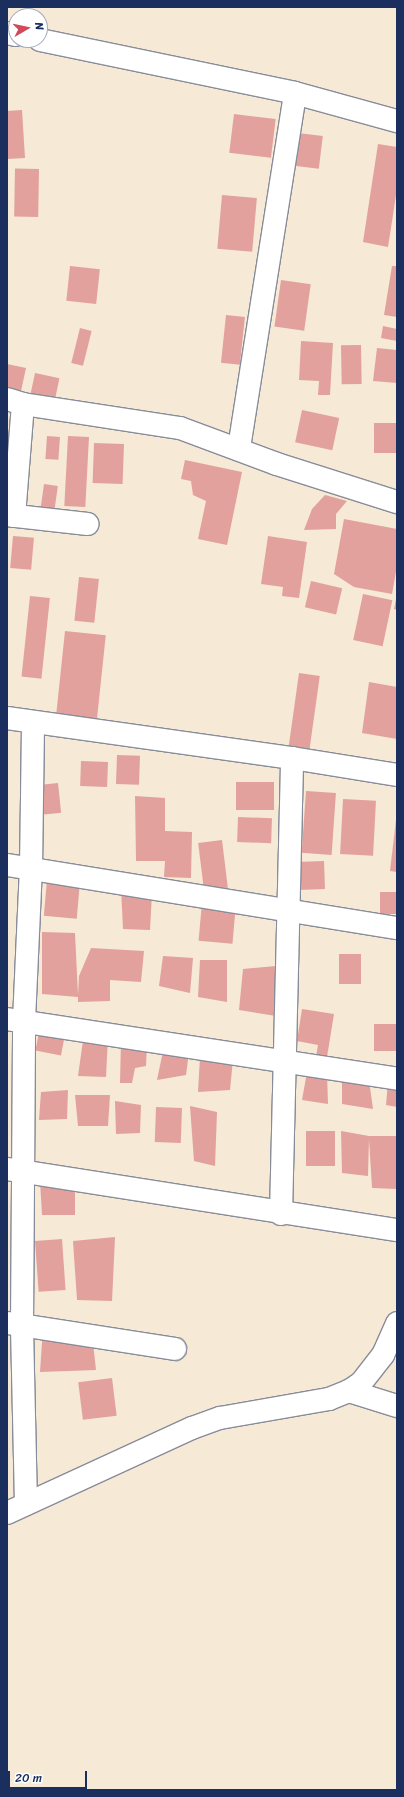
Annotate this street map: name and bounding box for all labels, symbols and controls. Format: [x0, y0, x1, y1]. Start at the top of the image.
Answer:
north arrow [8, 8, 48, 48]
text: N [29, 21, 49, 31]
scale bar [10, 1763, 89, 1789]
text: 20 m [15, 1767, 42, 1789]

